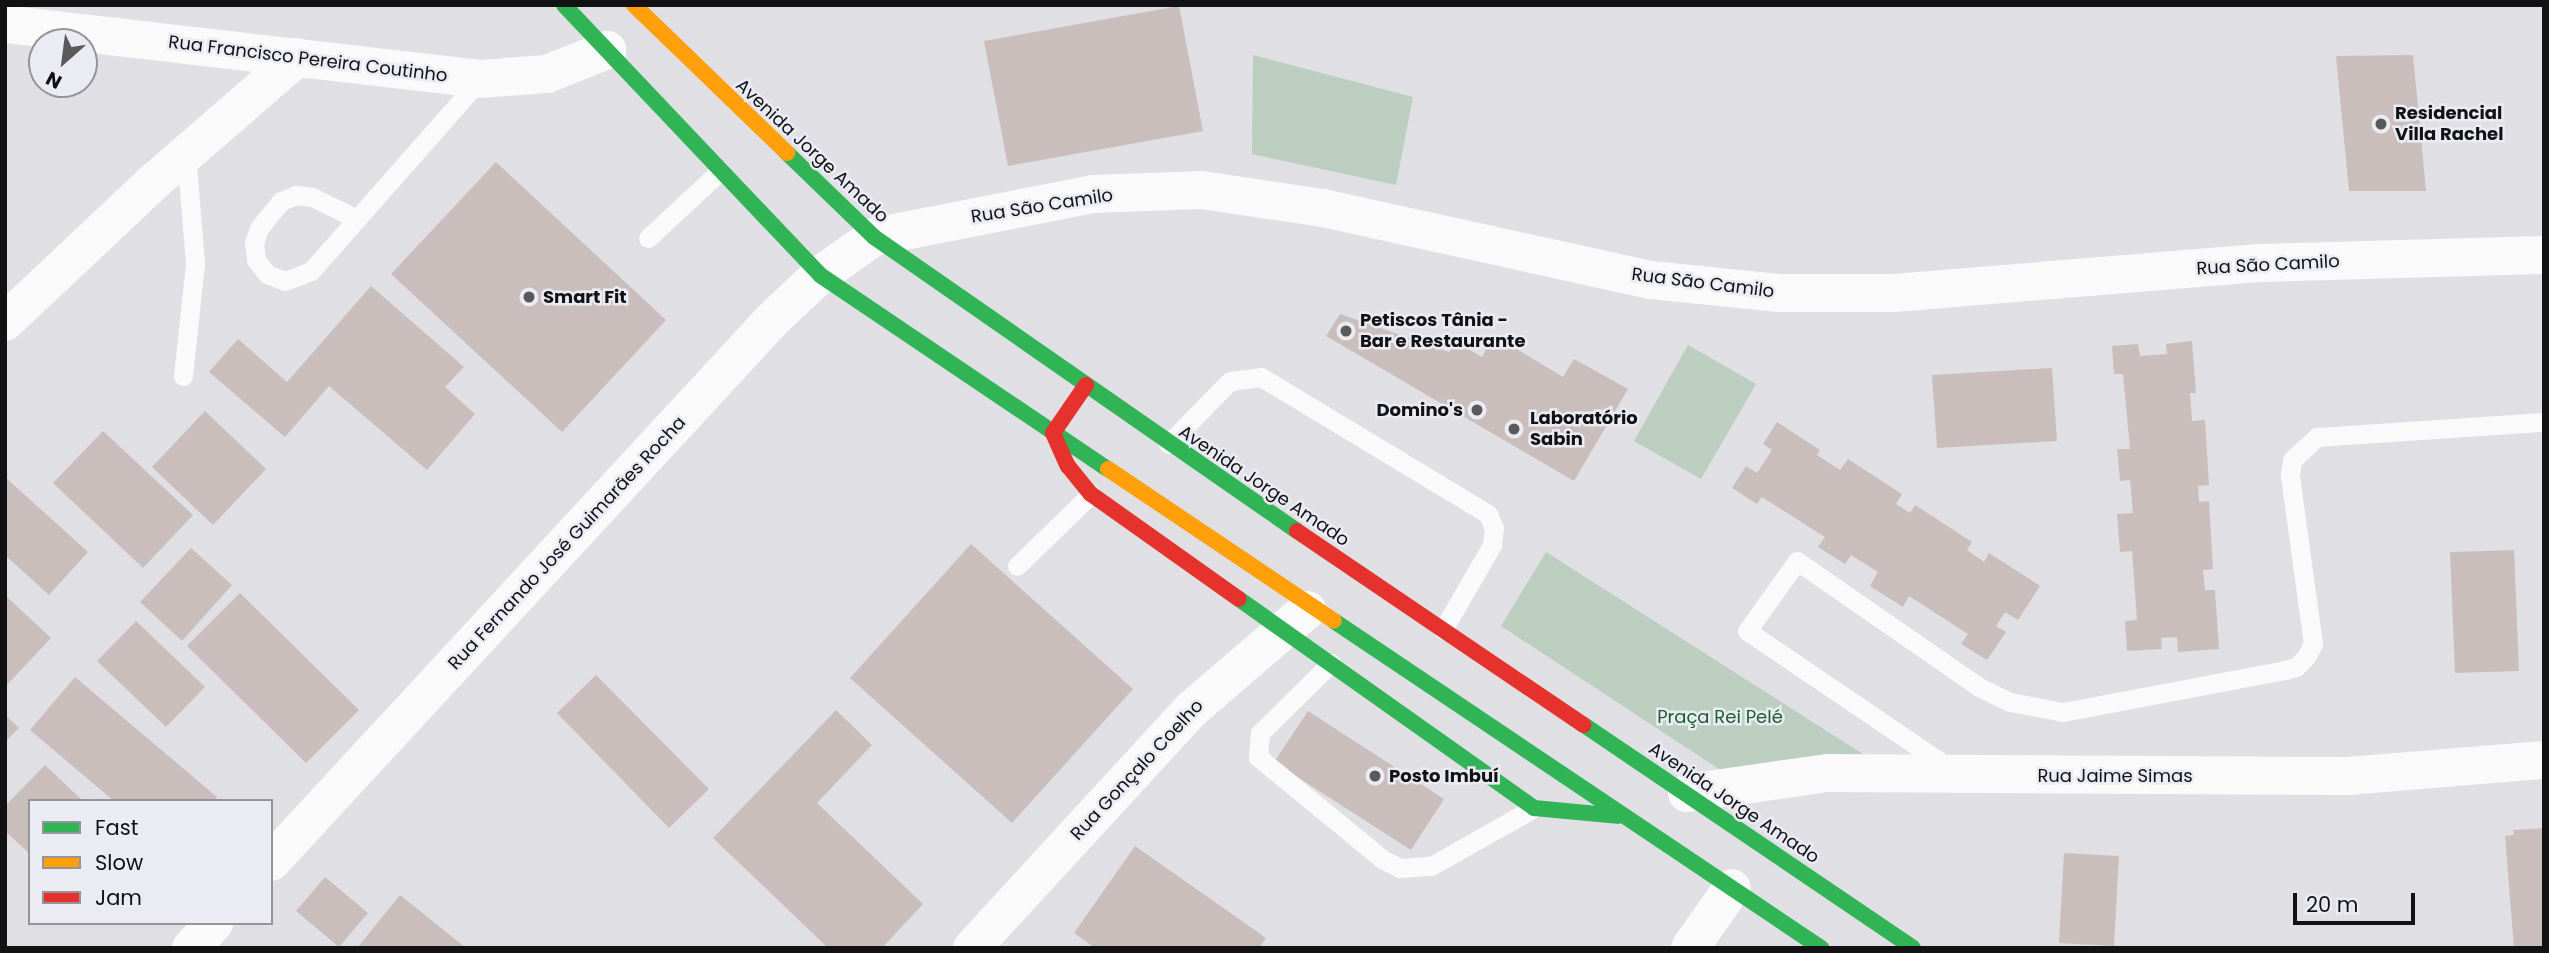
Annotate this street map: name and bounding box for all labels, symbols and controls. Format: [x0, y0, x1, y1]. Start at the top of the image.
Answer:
north arrow [28, 28, 98, 98]
street label: Rua Francisco Pereira Coutinho [167, 31, 449, 87]
text: N [41, 65, 67, 95]
street label: Avenida Jorge Amado [731, 75, 893, 227]
place label: Residencial Villa Rachel [2395, 103, 2503, 146]
marker: Residencial Villa Rachel [2373, 116, 2389, 132]
street label: Rua São Camilo [969, 184, 1115, 228]
street label: Rua São Camilo [2196, 250, 2340, 280]
street label: Rua São Camilo [1630, 264, 1776, 302]
place label: Smart Fit [543, 286, 627, 308]
marker: Smart Fit [521, 289, 537, 305]
place label: Petiscos Tânia - Bar e Restaurante [1360, 310, 1525, 352]
marker: Petiscos Tânia - Bar e Restaurante [1338, 323, 1354, 339]
place label: Domino's [1376, 399, 1463, 421]
marker: Domino's [1469, 402, 1485, 418]
place label: Laboratório Sabin [1530, 408, 1638, 450]
street label: Rua Fernando José Guimarães Rocha [444, 412, 690, 674]
marker: Laboratório Sabin [1504, 419, 1524, 439]
street label: Avenida Jorge Amado [1175, 421, 1353, 551]
street label: Rua Gonçalo Coelho [1066, 695, 1208, 845]
park label: Praça Rei Pelé [1657, 706, 1783, 728]
street label: Avenida Jorge Amado [1645, 738, 1823, 868]
place label: Posto Imbuí [1389, 765, 1499, 787]
street label: Rua Jaime Simas [2037, 765, 2193, 787]
marker: Posto Imbuí [1367, 768, 1383, 784]
legend [28, 799, 273, 925]
text: Fast [95, 813, 138, 842]
text: Slow [95, 848, 143, 877]
scale bar [2297, 880, 2420, 924]
text: Jam [95, 883, 142, 912]
text: 20 m [2306, 890, 2359, 919]

